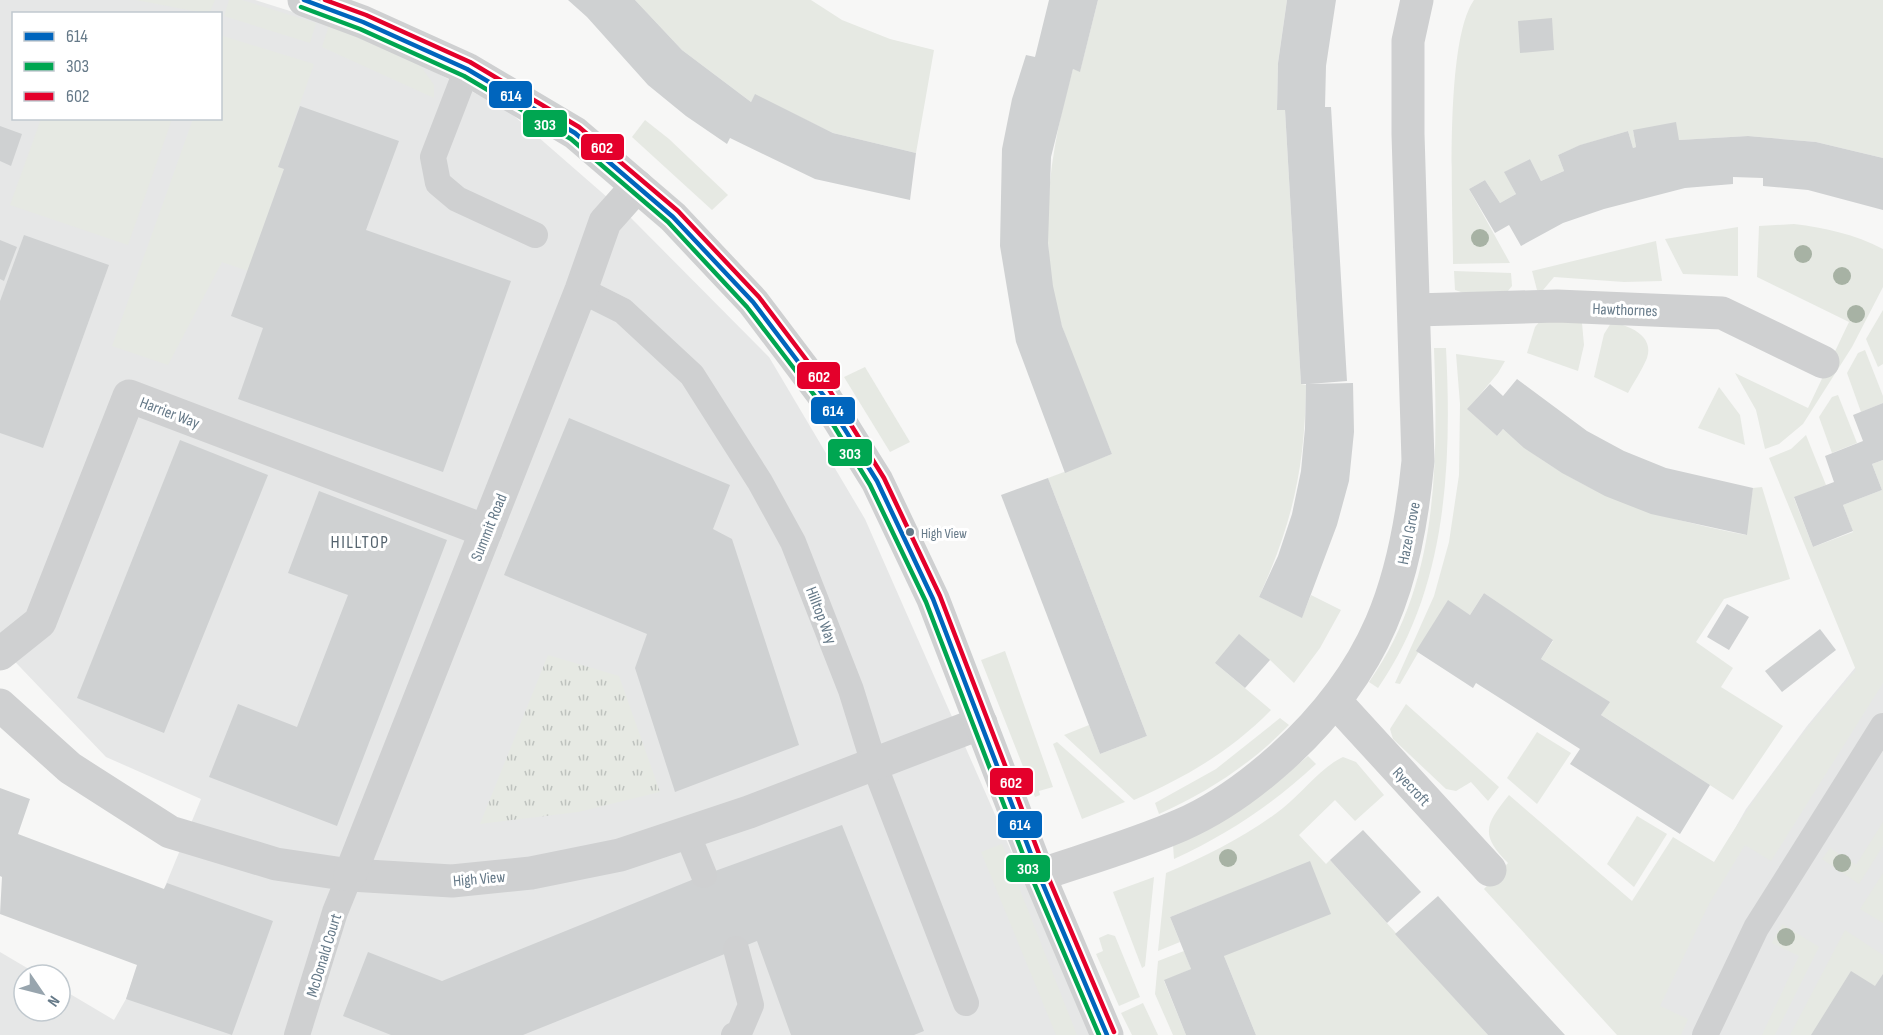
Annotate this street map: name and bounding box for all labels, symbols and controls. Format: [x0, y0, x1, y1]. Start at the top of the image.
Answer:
legend [12, 12, 222, 120]
text: 614 [66, 26, 88, 47]
text: 303 [66, 56, 89, 77]
line badge: 614 [488, 80, 533, 109]
text: 602 [66, 86, 89, 107]
text: 614 [500, 87, 522, 106]
line badge: 303 [522, 109, 568, 138]
text: 303 [534, 116, 556, 135]
line badge: 602 [580, 133, 625, 161]
text: 602 [591, 139, 613, 158]
street label: Hawthornes [1592, 300, 1658, 321]
line badge: 602 [796, 361, 841, 390]
text: 602 [808, 368, 830, 387]
street label: Harrier Way [137, 393, 202, 433]
line badge: 614 [810, 396, 856, 425]
text: 614 [822, 402, 844, 421]
line badge: 303 [827, 438, 873, 467]
text: 303 [839, 445, 861, 464]
street label: Summit Road [467, 491, 512, 564]
street label: Hazel Grove [1394, 500, 1425, 566]
place label: High View [921, 525, 967, 542]
marker: High View [904, 526, 916, 538]
district label: HILLTOP [331, 532, 389, 553]
street label: Hilltop Way [801, 584, 840, 647]
street label: Ryecroft [1388, 764, 1434, 811]
line badge: 602 [989, 767, 1034, 796]
text: 602 [1000, 774, 1022, 793]
line badge: 614 [997, 810, 1043, 839]
text: 614 [1009, 816, 1031, 835]
line badge: 303 [1005, 854, 1051, 883]
text: 303 [1017, 860, 1039, 879]
street label: High View [452, 868, 506, 891]
street label: McDonald Court [303, 911, 346, 999]
north arrow [12, 963, 72, 1023]
text: N [43, 992, 63, 1010]

